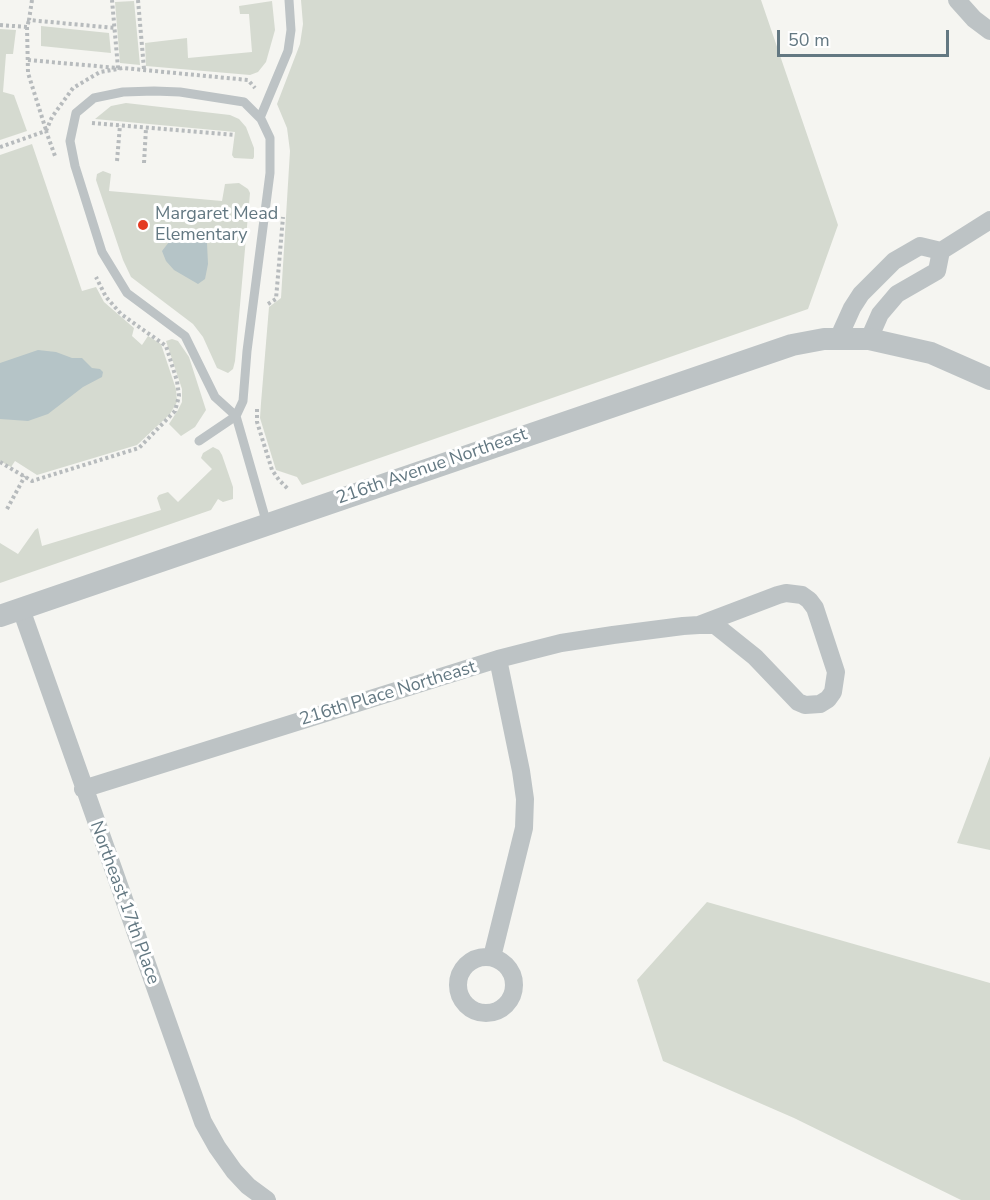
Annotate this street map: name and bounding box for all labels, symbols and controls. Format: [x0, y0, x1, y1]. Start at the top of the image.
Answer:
scale bar [780, 18, 952, 56]
text: 50 m [788, 28, 830, 52]
place label: Margaret Mead Elementary [155, 204, 278, 246]
marker: Margaret Mead Elementary [136, 218, 150, 232]
street label: 216th Avenue Northeast [334, 424, 530, 510]
street label: 216th Place Northeast [297, 657, 479, 731]
street label: Northeast 17th Place [84, 818, 164, 988]

